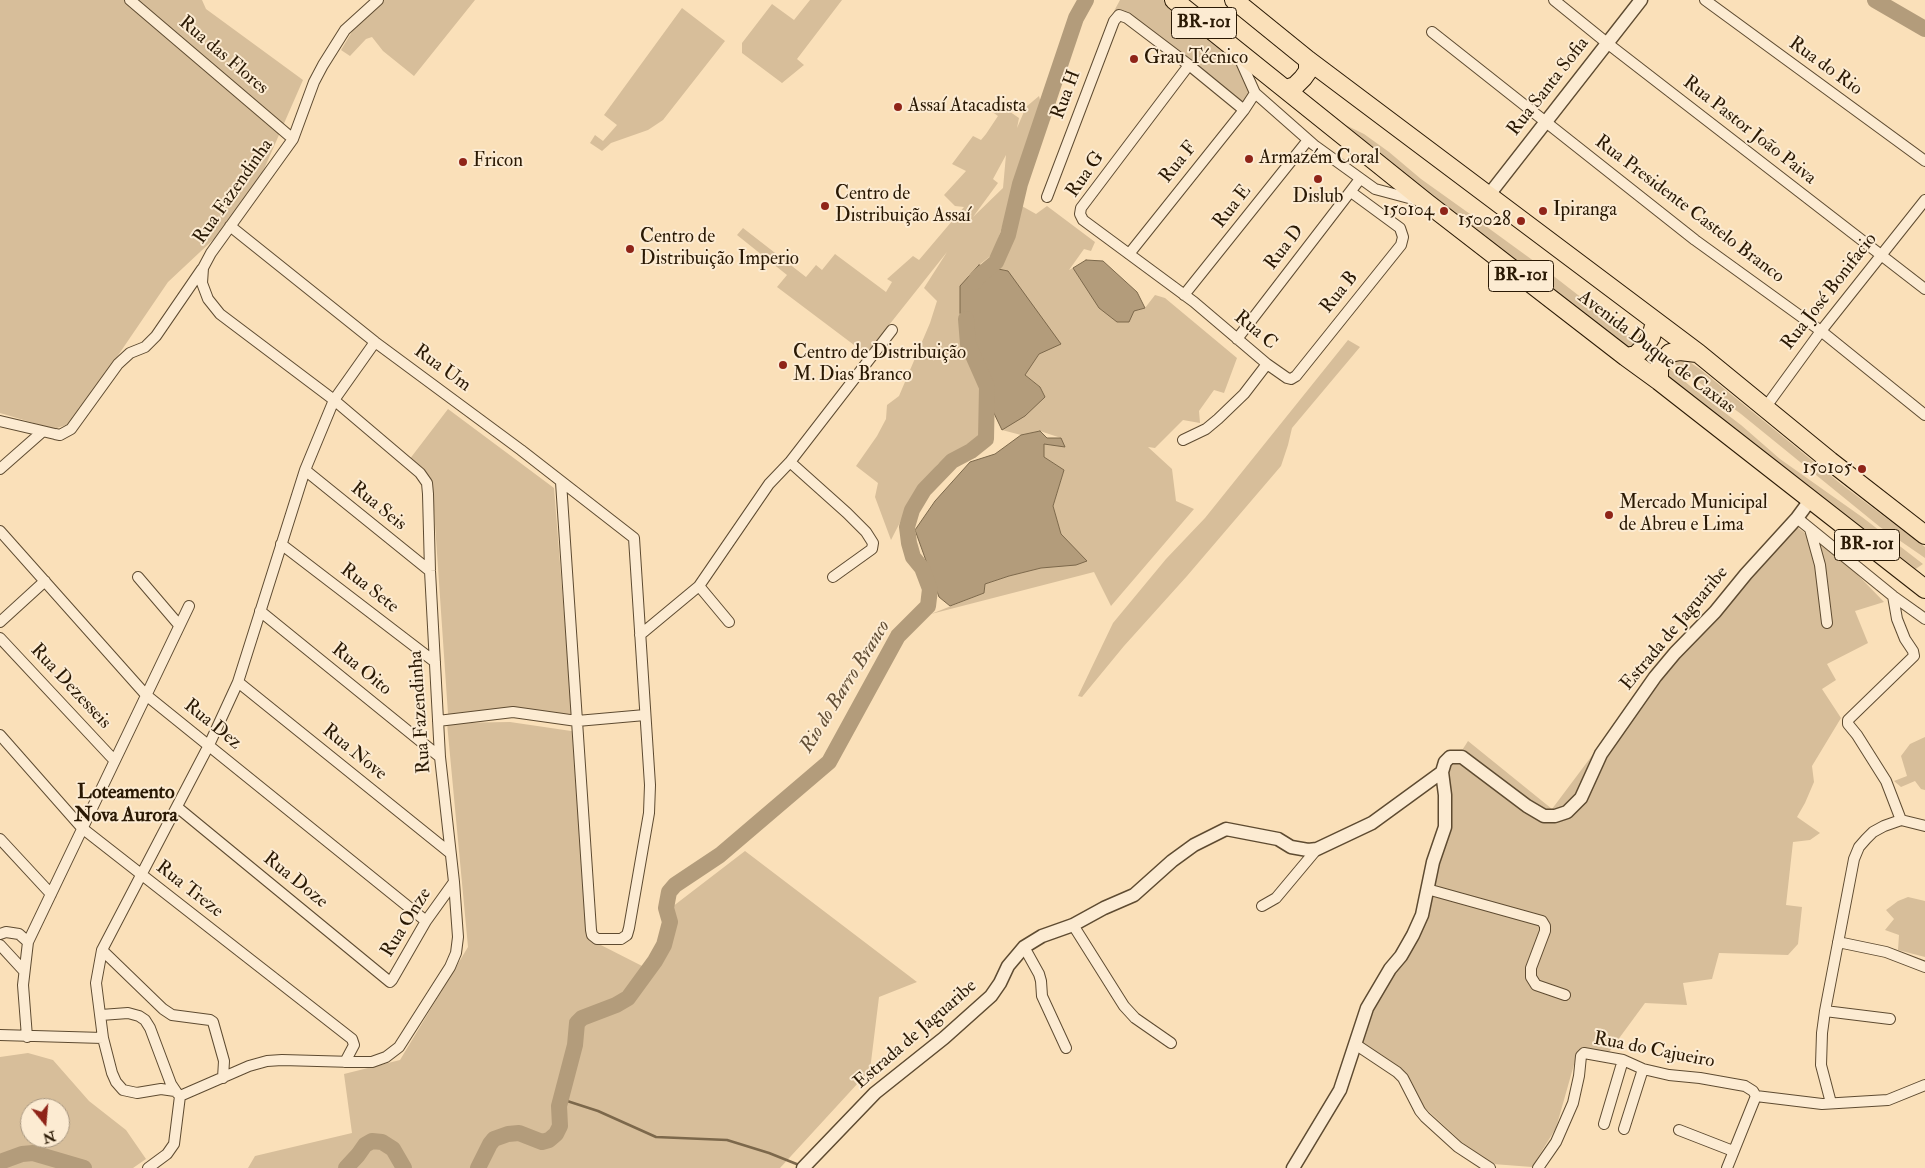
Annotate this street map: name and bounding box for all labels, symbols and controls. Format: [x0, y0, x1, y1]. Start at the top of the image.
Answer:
road number: BR-101 [1172, 7, 1236, 38]
street label: Rua das Flores [174, 12, 272, 100]
street label: Rua Santa Sofia [1503, 33, 1595, 141]
street label: Rua do Rio [1784, 33, 1866, 101]
place label: Grau Técnico [1144, 48, 1248, 70]
marker: Grau Técnico [1128, 53, 1140, 65]
street label: Rua H [1047, 67, 1087, 123]
street label: Rua Pastor João Paiva [1678, 72, 1820, 190]
place label: Assaí Atacadista [908, 96, 1026, 118]
marker: Assaí Atacadista [892, 101, 904, 113]
street label: Rua Presidente Castelo Branco [1590, 131, 1788, 289]
street label: Rua Fazendinha [189, 135, 279, 249]
street label: Rua F [1155, 138, 1203, 188]
street label: Rua G [1062, 148, 1110, 202]
place label: Armazém Coral [1259, 148, 1379, 170]
place label: Fricon [473, 151, 523, 173]
marker: Armazém Coral [1243, 153, 1255, 165]
marker: Fricon [457, 156, 469, 168]
marker: Dislub [1312, 173, 1324, 185]
street label: Rua E [1209, 181, 1257, 233]
place label: Centro de Distribuição Assaí [835, 184, 971, 228]
place label: Dislub [1293, 187, 1343, 209]
marker: Centro de Distribuição Assaí [819, 200, 831, 212]
place label: 150104 [1383, 200, 1434, 222]
place label: Ipiranga [1553, 200, 1617, 222]
marker: 150104 [1438, 205, 1450, 217]
marker: Ipiranga [1537, 205, 1549, 217]
place label: 150028 [1458, 210, 1511, 232]
marker: 150028 [1515, 215, 1527, 227]
street label: Rua D [1260, 221, 1310, 275]
place label: Centro de Distribuição Imperio [640, 227, 799, 271]
street label: Rua José Bonifacio [1777, 229, 1883, 355]
marker: Centro de Distribuição Imperio [624, 243, 636, 255]
road number: BR-101 [1488, 260, 1554, 292]
street label: Rua B [1316, 267, 1364, 319]
street label: Avenida Duque de Caxias [1573, 286, 1739, 420]
street label: Rua C [1229, 307, 1281, 355]
street label: Rua Um [409, 341, 475, 397]
place label: Centro de Distribuição M. Dias Branco [793, 343, 966, 387]
marker: Centro de Distribuição M. Dias Branco [777, 359, 789, 371]
place label: 150105 [1803, 458, 1852, 480]
marker: 150105 [1856, 463, 1868, 475]
street label: Rua Seis [346, 478, 410, 536]
place label: Mercado Municipal de Abreu e Lima [1619, 493, 1768, 537]
marker: Mercado Municipal de Abreu e Lima [1603, 509, 1615, 521]
road number: BR-101 [1834, 530, 1900, 560]
street label: Rua Sete [335, 559, 403, 619]
street label: Estrada de Jaguaribe [1616, 562, 1734, 696]
water label: Rio do Barro Branco [796, 616, 896, 758]
street label: Rua Oito [326, 639, 396, 701]
street label: Rua Dezesseis [25, 640, 115, 734]
street label: Rua Fazendinha [405, 650, 437, 774]
street label: Rua Dez [179, 695, 245, 755]
street label: Rua Nove [317, 720, 391, 786]
district label: Loteamento Nova Aurora [74, 782, 178, 829]
street label: Rua Doze [258, 848, 332, 914]
street label: Rua Treze [151, 857, 227, 923]
street label: Rua Onze [377, 884, 437, 962]
street label: Estrada de Jaguaribe [850, 975, 982, 1095]
street label: Rua do Cajueiro [1592, 1028, 1716, 1074]
north arrow [20, 1098, 70, 1148]
text: N [41, 1127, 58, 1147]

